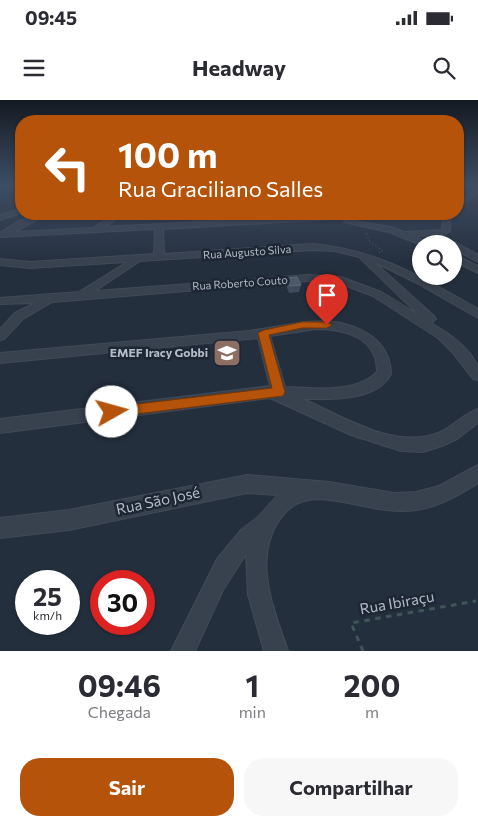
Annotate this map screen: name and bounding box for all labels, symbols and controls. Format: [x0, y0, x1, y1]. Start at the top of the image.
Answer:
text: 09:45 [25, 6, 77, 29]
icon: menu [20, 54, 48, 82]
text: Headway [192, 54, 286, 81]
icon: search [430, 54, 458, 82]
text: 100 m [118, 132, 218, 175]
icon: left [35, 135, 100, 200]
text: Rua Graciliano Salles [118, 175, 323, 202]
map controls [412, 235, 462, 285]
button: search [412, 235, 462, 285]
street label: Rua Augusto Silva [202, 242, 292, 261]
street label: Rua Roberto Couto [192, 273, 289, 292]
pin [306, 274, 348, 325]
icon: arrive [313, 281, 341, 309]
school or university icon: EMEF Iracy Gobbi [212, 338, 242, 368]
place label: EMEF Iracy Gobbi [110, 345, 208, 359]
position arrow [85, 385, 137, 437]
street label: Rua São José [114, 482, 202, 518]
speed limit sign: 30 [90, 570, 155, 635]
text: 25 [33, 581, 62, 611]
street label: Rua Ibiraçu [358, 587, 436, 617]
text: km/h [33, 608, 62, 622]
text: 09:46 [78, 666, 161, 703]
text: 1 [245, 666, 259, 703]
text: 200 [344, 666, 400, 703]
text: Chegada [88, 702, 151, 721]
text: min [239, 702, 266, 721]
text: m [365, 702, 379, 721]
button: Sair [20, 758, 234, 816]
button: Compartilhar [244, 758, 458, 816]

